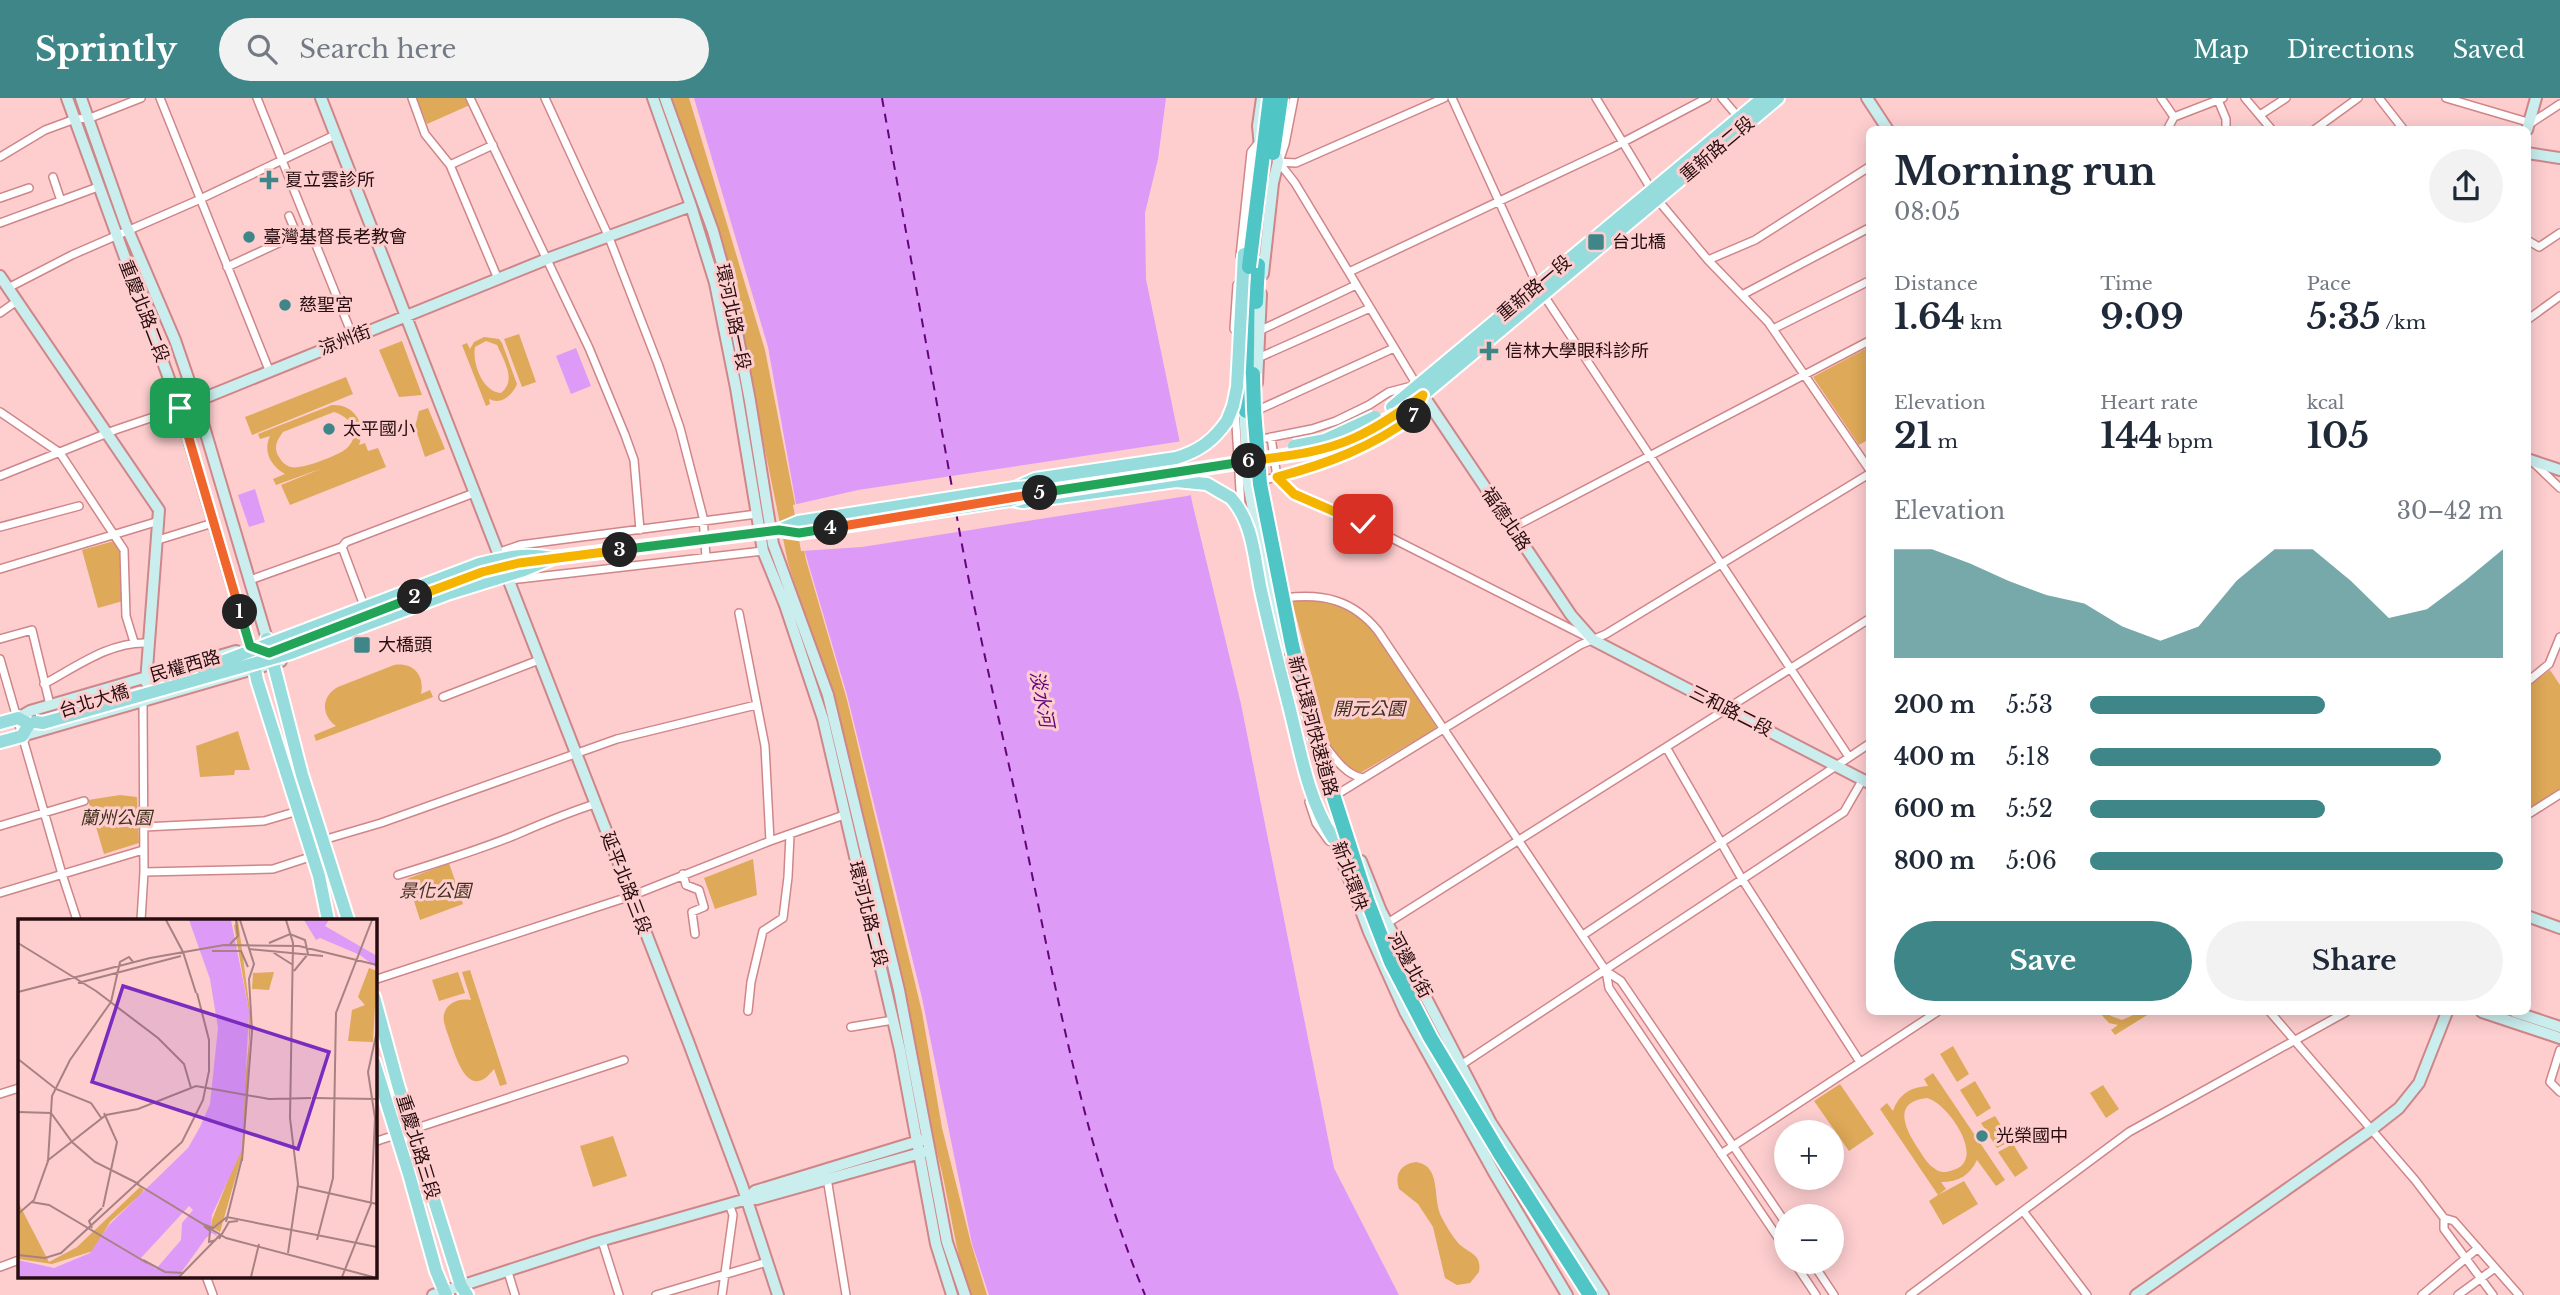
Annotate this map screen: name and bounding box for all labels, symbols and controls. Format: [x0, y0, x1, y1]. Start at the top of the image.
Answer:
search box [219, 18, 709, 81]
text: Sprintly [35, 29, 177, 70]
icon: search [243, 30, 281, 68]
text: Search here [299, 33, 456, 65]
text: Map [2193, 35, 2249, 64]
text: Directions [2287, 35, 2415, 64]
text: Saved [2453, 35, 2525, 64]
street label: 重新路二段 [1675, 112, 1759, 186]
text: Morning run [1894, 148, 2156, 195]
button: share [2429, 149, 2503, 223]
place label: 夏立雲診所 [285, 169, 375, 191]
marker: 夏立雲診所 [259, 170, 279, 190]
text: 08:05 [1894, 198, 1960, 226]
place label: 臺灣基督長老教會 [263, 226, 407, 248]
marker: 臺灣基督長老教會 [241, 229, 257, 245]
place label: 台北橋 [1612, 231, 1666, 253]
marker: 台北橋 [1586, 232, 1606, 252]
street label: 重新路一段 [1492, 251, 1576, 325]
street label: 重慶北路二段 [114, 257, 174, 365]
street label: 環河北路一段 [711, 262, 755, 372]
text: Distance [1894, 272, 1978, 295]
text: Time [2100, 272, 2153, 295]
text: Pace [2307, 272, 2351, 295]
place label: 慈聖宮 [299, 294, 353, 316]
text: 1.64 [1894, 295, 1965, 338]
text: 9:09 [2100, 295, 2184, 338]
text: 5:35 [2307, 295, 2381, 338]
marker: 慈聖宮 [277, 297, 293, 313]
text: km [1965, 311, 2002, 334]
text: /km [2381, 311, 2426, 334]
street label: 涼州街 [316, 320, 374, 360]
place label: 信林大學眼科診所 [1505, 340, 1649, 362]
marker: 信林大學眼科診所 [1479, 341, 1499, 361]
pin [150, 378, 210, 438]
icon: arrive [161, 389, 199, 427]
text: Elevation [1894, 391, 1986, 414]
text: Heart rate [2100, 391, 2198, 414]
text: kcal [2307, 391, 2345, 414]
pin: 7 [1396, 398, 1432, 434]
text: 7 [1409, 404, 1418, 427]
text: 21 [1894, 414, 1932, 457]
text: 144 [2100, 414, 2162, 457]
text: 105 [2307, 414, 2369, 457]
place label: 太平國小 [343, 418, 415, 440]
marker: 太平國小 [321, 421, 337, 437]
text: m [1932, 430, 1958, 453]
text: bpm [2162, 430, 2213, 453]
pin: 6 [1232, 444, 1266, 478]
text: 6 [1242, 449, 1255, 472]
pin: 5 [1023, 476, 1058, 510]
text: 5 [1034, 481, 1045, 504]
street label: 福德北路 [1477, 483, 1535, 555]
pin [1333, 494, 1393, 554]
text: Elevation [1894, 497, 2005, 525]
text: 30–42 m [2397, 497, 2503, 525]
icon: check [1344, 505, 1382, 543]
pin: 4 [814, 510, 848, 546]
text: 4 [824, 516, 837, 539]
pin: 3 [602, 532, 638, 568]
text: 3 [613, 538, 626, 561]
pin: 2 [398, 580, 432, 614]
text: 2 [408, 585, 421, 608]
pin: 1 [222, 594, 258, 630]
text: 1 [235, 600, 244, 623]
place label: 大橋頭 [378, 634, 432, 656]
marker: 大橋頭 [352, 635, 372, 655]
street label: 民權西路 [147, 646, 223, 686]
street label: 新北環河快速道路 [1284, 654, 1342, 798]
water label: 淡水河 [1025, 669, 1059, 733]
street label: 台北大橋 [56, 680, 132, 722]
street label: 三和路二段 [1686, 681, 1776, 741]
text: 200 m [1894, 691, 1975, 719]
text: 5:53 [2006, 691, 2053, 719]
park label: 開元公園 [1333, 698, 1408, 720]
text: 400 m [1894, 743, 1976, 771]
text: 5:18 [2006, 743, 2050, 771]
text: 600 m [1894, 795, 1976, 823]
text: 5:52 [2006, 795, 2053, 823]
park label: 蘭州公園 [80, 807, 155, 829]
street label: 延平北路三段 [596, 829, 656, 937]
street label: 新北環快 [1327, 838, 1373, 914]
text: 800 m [1894, 847, 1975, 875]
text: 5:06 [2006, 847, 2057, 875]
street label: 環河北路二段 [844, 859, 892, 969]
park label: 景化公園 [399, 880, 474, 902]
inset map [18, 919, 376, 1278]
button: Save [1894, 921, 2192, 1001]
button: Share [2206, 921, 2503, 1001]
street label: 河邊北街 [1383, 928, 1437, 1002]
street label: 重慶北路三段 [392, 1092, 444, 1202]
map controls [1774, 1120, 1844, 1274]
button: + [1774, 1120, 1844, 1190]
place label: 光榮國中 [1996, 1125, 2068, 1147]
marker: 光榮國中 [1974, 1128, 1990, 1144]
button: − [1774, 1204, 1844, 1274]

